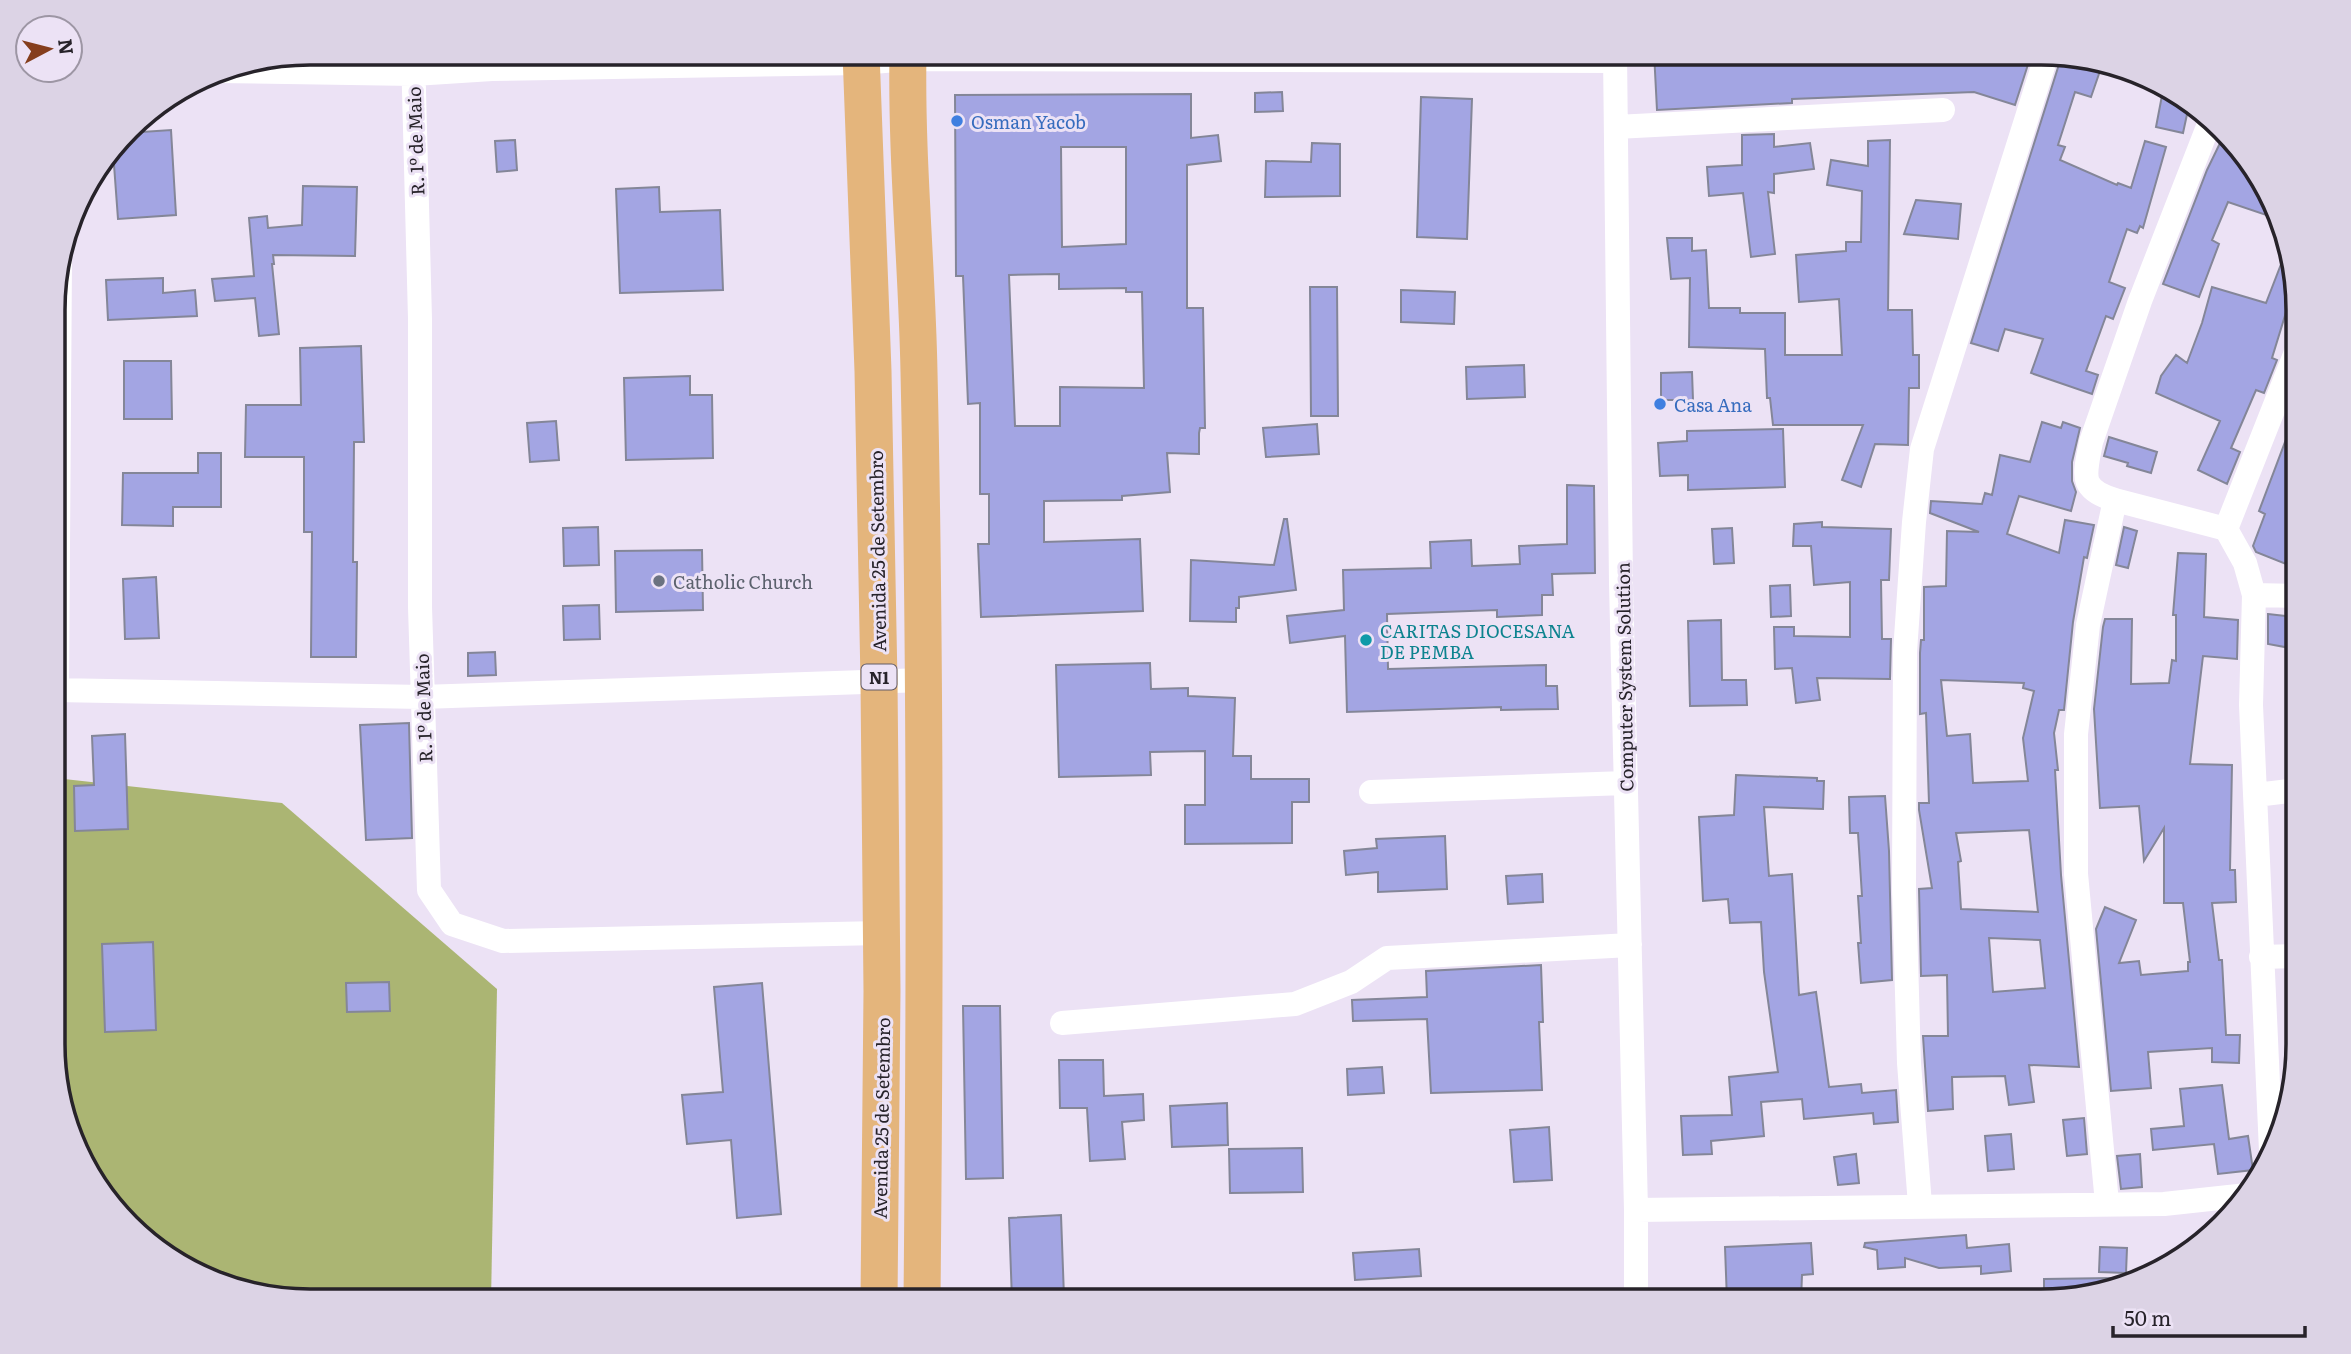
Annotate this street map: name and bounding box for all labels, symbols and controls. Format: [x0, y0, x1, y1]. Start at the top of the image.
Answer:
north arrow [14, 14, 84, 84]
text: N [52, 37, 82, 56]
street label: R. 1º de Maio [400, 86, 430, 196]
place label: Osman Yacob [971, 108, 1086, 135]
marker: Osman Yacob [949, 113, 965, 129]
place label: Casa Ana [1674, 391, 1752, 418]
marker: Casa Ana [1652, 396, 1668, 412]
street label: Avenida 25 de Setembro [862, 450, 892, 652]
street label: Computer System Solution [1608, 562, 1640, 792]
place label: Catholic Church [673, 568, 813, 595]
marker: Catholic Church [651, 573, 667, 589]
place label: CARITAS DIOCESANA DE PEMBA [1380, 617, 1575, 665]
marker: CARITAS DIOCESANA DE PEMBA [1358, 632, 1374, 648]
street label: R. 1º de Maio [408, 653, 438, 763]
road number: N1 [862, 664, 896, 690]
street label: Avenida 25 de Setembro [866, 1017, 896, 1219]
scale bar [2113, 1294, 2306, 1338]
text: 50 m [2124, 1301, 2171, 1332]

